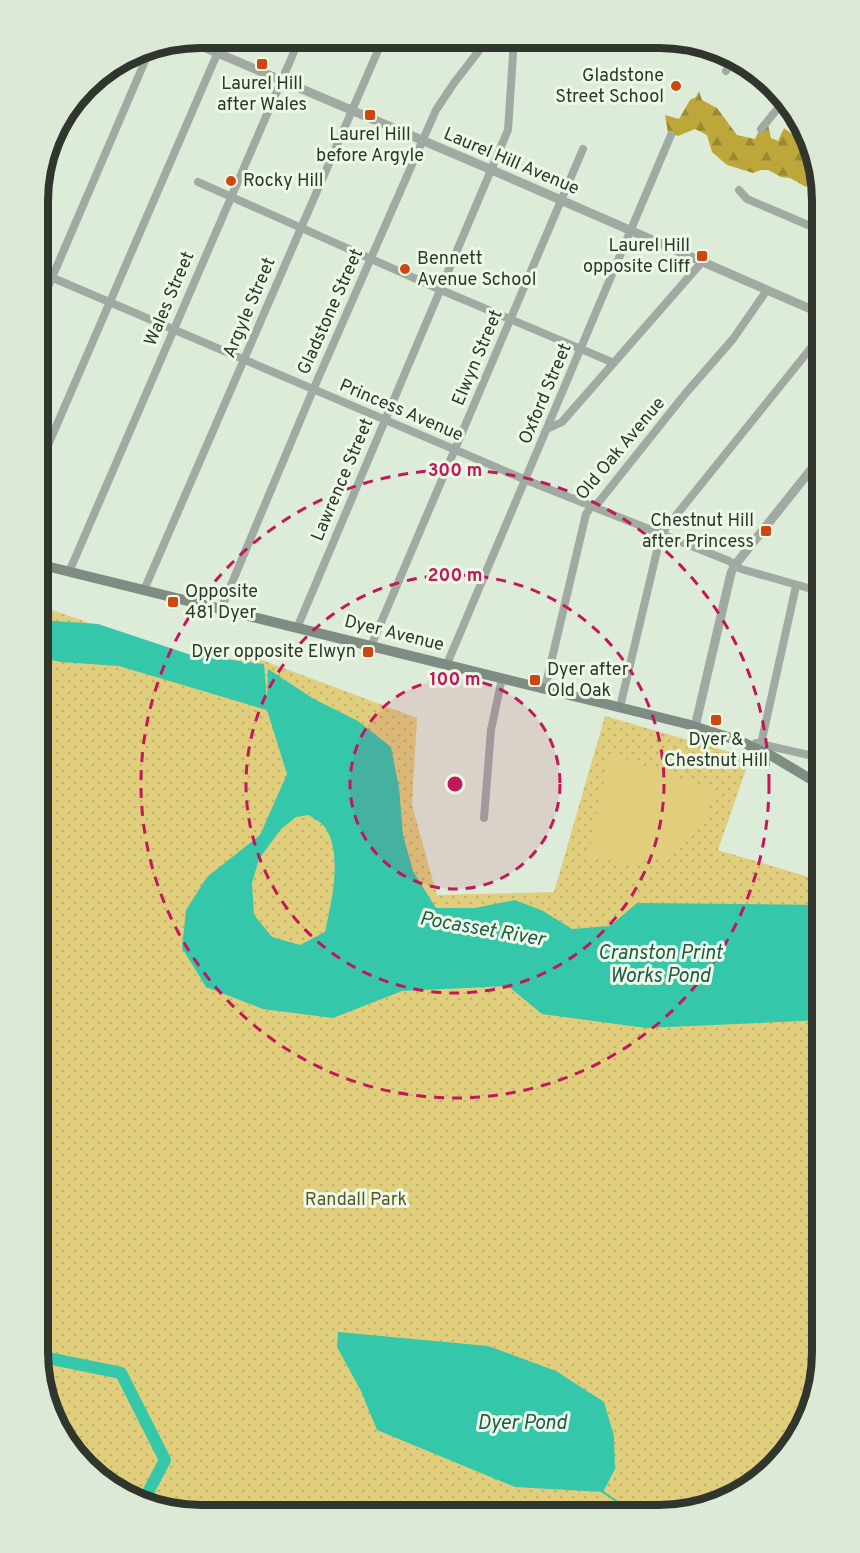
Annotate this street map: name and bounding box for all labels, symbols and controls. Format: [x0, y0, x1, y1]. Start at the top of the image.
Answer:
marker: Laurel Hill after Wales [255, 57, 269, 71]
place label: Gladstone Street School [555, 65, 664, 109]
place label: Laurel Hill after Wales [217, 73, 307, 117]
marker: Gladstone Street School [669, 79, 683, 93]
marker: Laurel Hill before Argyle [363, 108, 377, 122]
street label: Laurel Hill Avenue [440, 123, 582, 201]
place label: Laurel Hill before Argyle [316, 124, 424, 168]
place label: Rocky Hill [243, 170, 324, 193]
marker: Rocky Hill [224, 174, 238, 188]
place label: Laurel Hill opposite Cliff [583, 235, 690, 279]
street label: Gladstone Street [293, 245, 369, 379]
street label: Wales Street [140, 248, 200, 350]
place label: Bennett Avenue School [417, 248, 536, 292]
marker: Laurel Hill opposite Cliff [695, 249, 709, 263]
street label: Argyle Street [219, 254, 281, 362]
marker: Bennett Avenue School [398, 262, 412, 276]
street label: Elwyn Street [447, 307, 509, 409]
street label: Oxford Street [514, 340, 578, 448]
street label: Princess Avenue [336, 375, 466, 447]
street label: Old Oak Avenue [571, 393, 671, 505]
street label: Lawrence Street [307, 415, 379, 545]
text: 300 m [428, 460, 482, 483]
place label: Chestnut Hill after Princess [642, 510, 754, 554]
marker: Chestnut Hill after Princess [759, 524, 773, 538]
text: 200 m [427, 565, 483, 588]
place label: Opposite 481 Dyer [185, 581, 258, 625]
marker: Opposite 481 Dyer [166, 595, 180, 609]
street label: Dyer Avenue [342, 610, 446, 658]
place label: Dyer opposite Elwyn [191, 641, 356, 664]
marker: Dyer opposite Elwyn [361, 645, 375, 659]
place label: Dyer after Old Oak [547, 659, 629, 703]
text: 100 m [429, 669, 481, 692]
marker: Dyer after Old Oak [528, 673, 542, 687]
marker: Dyer & Chestnut Hill [709, 713, 723, 727]
place label: Dyer & Chestnut Hill [664, 729, 768, 773]
centre of rings [445, 774, 465, 794]
water label: Pocasset River [417, 906, 548, 954]
water label: Cranston Print Works Pond [598, 941, 723, 990]
park label: Randall Park [305, 1189, 407, 1212]
water label: Dyer Pond [477, 1411, 568, 1437]

